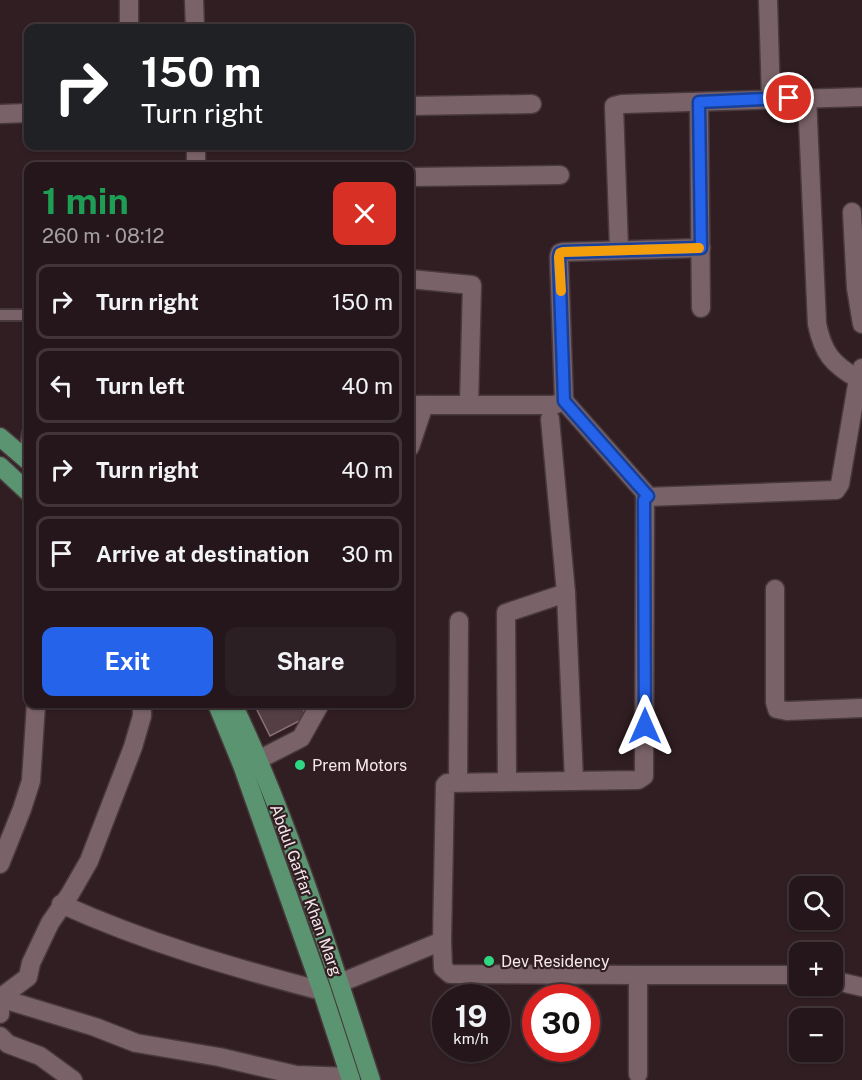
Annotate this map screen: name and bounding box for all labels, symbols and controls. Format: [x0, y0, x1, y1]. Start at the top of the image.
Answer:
text: 150 m [141, 47, 261, 96]
icon: right [42, 48, 120, 126]
pin [763, 72, 814, 123]
icon: arrive [772, 81, 805, 114]
text: Turn right [141, 97, 264, 129]
text: 1 min [42, 180, 129, 222]
button: close [333, 182, 396, 245]
text: 260 m · 08:12 [42, 224, 164, 248]
icon: right [45, 285, 78, 318]
text: Turn right [96, 289, 199, 315]
text: 150 m [332, 289, 393, 315]
icon: left [45, 369, 78, 402]
text: Turn left [96, 373, 185, 399]
text: 40 m [341, 373, 393, 399]
icon: right [45, 453, 78, 486]
text: Turn right [96, 457, 199, 483]
text: 40 m [341, 457, 393, 483]
icon: arrive [45, 537, 78, 570]
text: Arrive at destination [96, 541, 309, 567]
text: 30 m [341, 541, 393, 567]
button: Exit [42, 627, 213, 696]
button: Share [225, 627, 396, 696]
position arrow [613, 694, 677, 758]
place label: Prem Motors [312, 756, 407, 775]
marker: Prem Motors [293, 758, 307, 772]
street label: Abdul Gaffar Khan Marg [266, 802, 346, 978]
map controls [789, 876, 843, 1062]
button: search [789, 876, 843, 930]
button: + [789, 942, 843, 996]
place label: Dev Residency [501, 952, 610, 971]
marker: Dev Residency [482, 954, 496, 968]
speed limit sign: 30 [522, 984, 600, 1062]
text: 19 [455, 998, 487, 1034]
button: − [789, 1008, 843, 1062]
text: km/h [453, 1030, 489, 1047]

